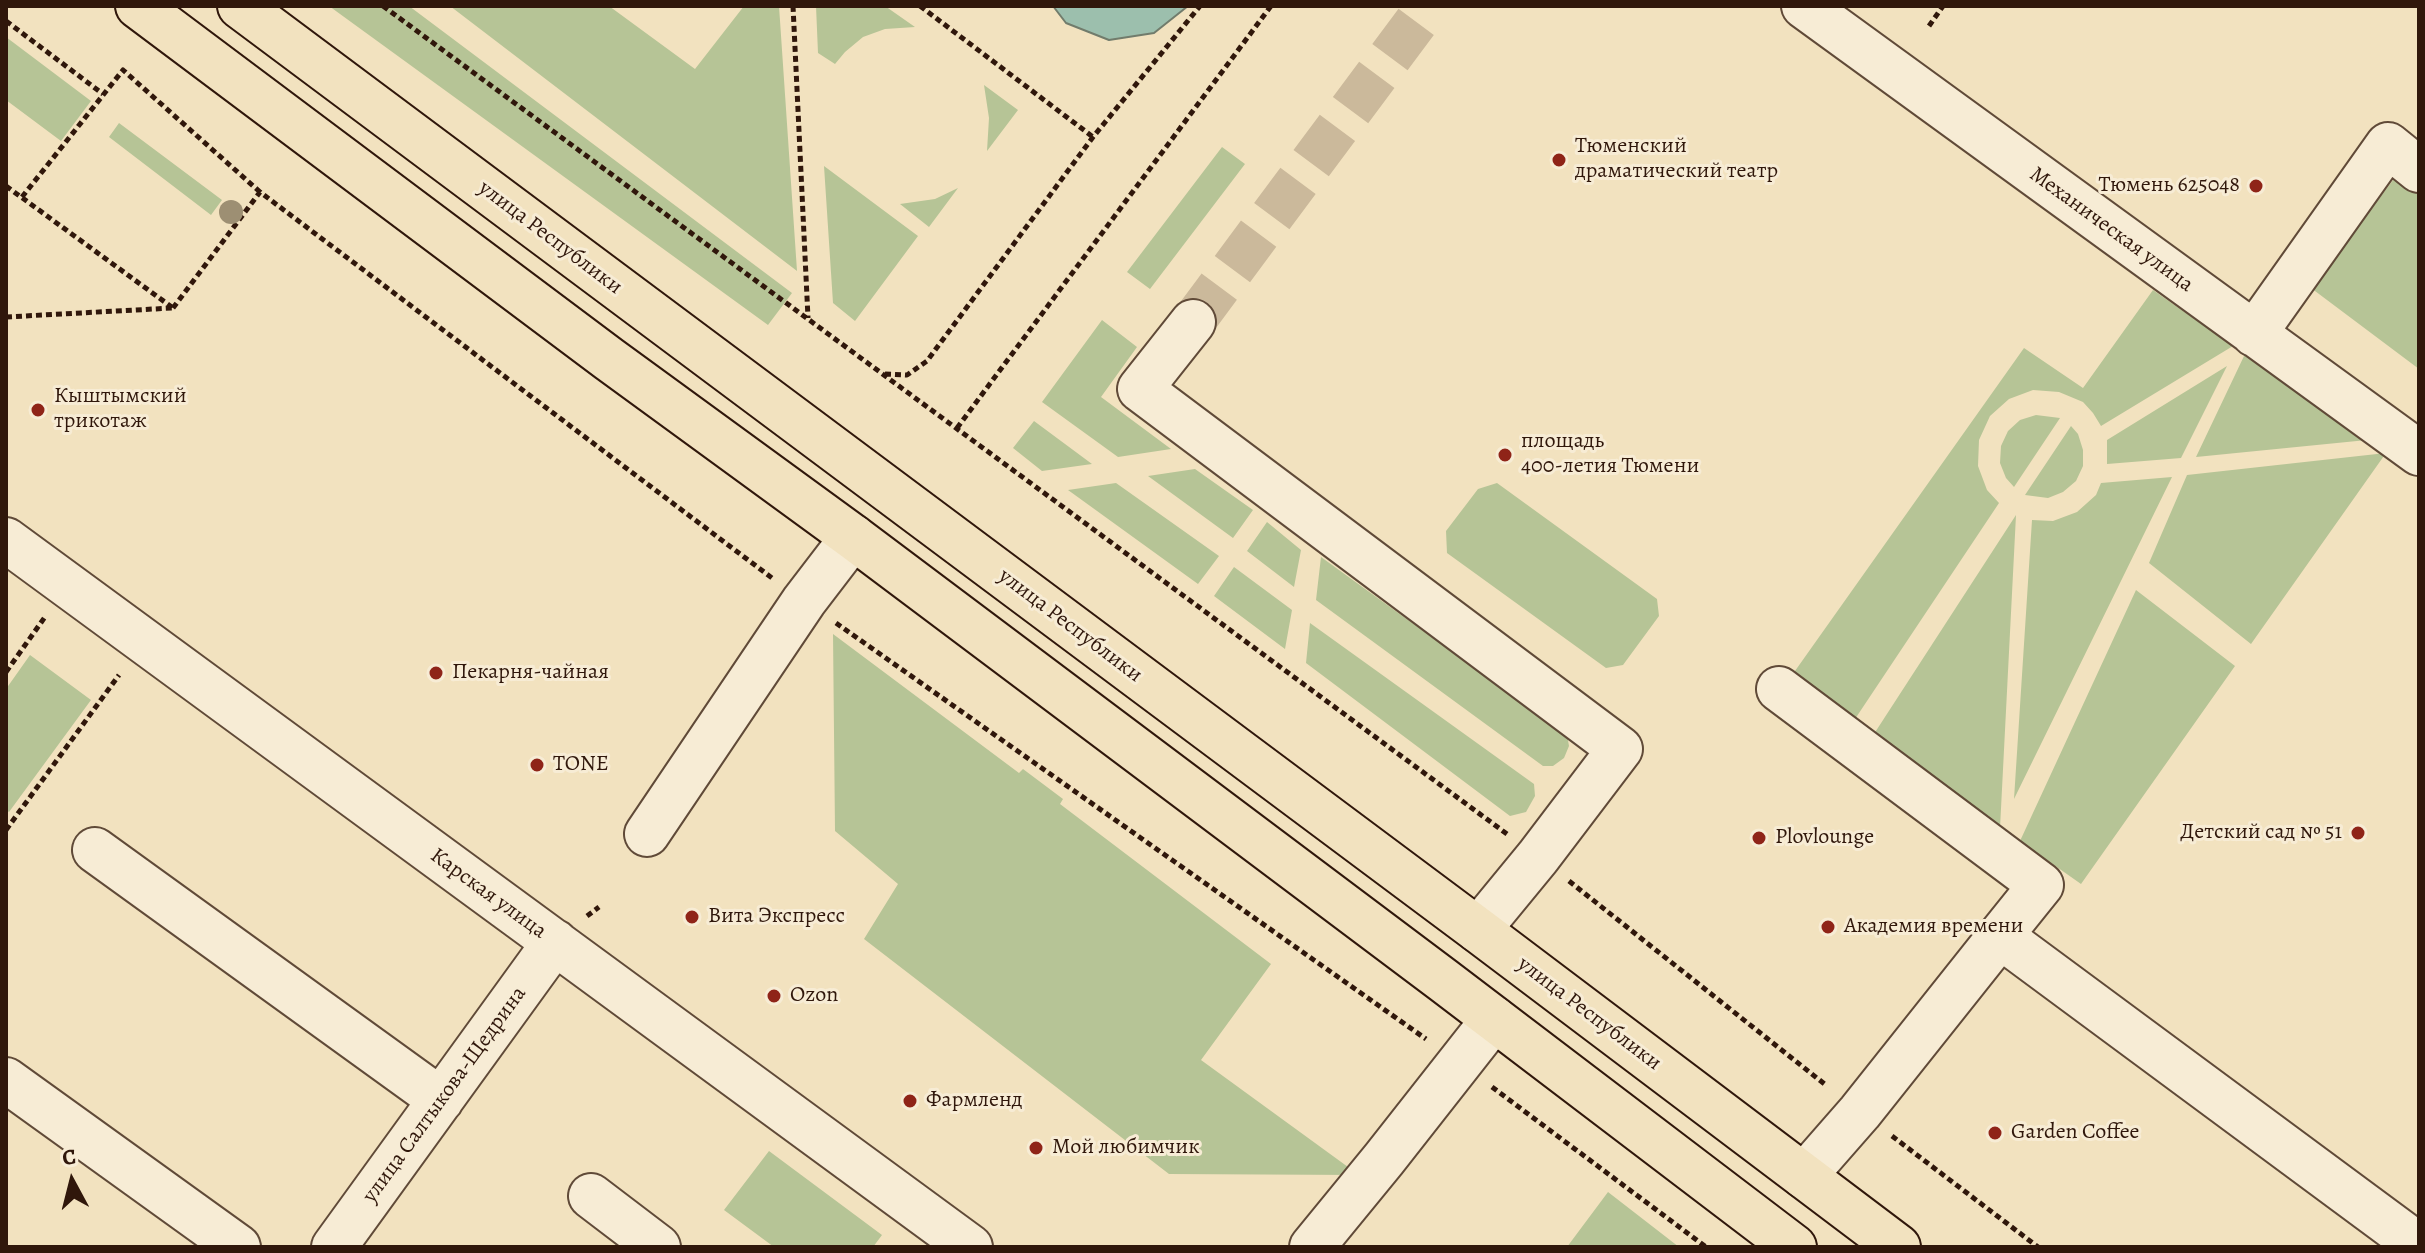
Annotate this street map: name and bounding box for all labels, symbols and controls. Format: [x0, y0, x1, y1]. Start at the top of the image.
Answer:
place label: Тюменский драматический театр [1575, 134, 1778, 186]
marker: Тюменский драматический театр [1550, 151, 1568, 169]
street label: Механическая улица [2024, 162, 2198, 298]
place label: Тюмень 625048 [2099, 173, 2240, 199]
street label: улица Республики [473, 175, 627, 301]
marker: Тюмень 625048 [2247, 177, 2265, 195]
place label: Кыштымский трикотаж [54, 384, 187, 436]
marker: Кыштымский трикотаж [29, 401, 47, 419]
place label: площадь 400-летия Тюмени [1521, 429, 1699, 480]
marker: площадь 400-летия Тюмени [1496, 446, 1514, 464]
street label: улица Республики [993, 563, 1147, 689]
place label: Пекарня-чайная [452, 660, 609, 686]
marker: Пекарня-чайная [427, 664, 445, 682]
place label: TONE [553, 752, 609, 778]
marker: TONE [528, 756, 546, 774]
place label: Детский сад № 51 [2180, 820, 2342, 846]
marker: Детский сад № 51 [2349, 824, 2367, 842]
place label: Plovlounge [1775, 825, 1874, 851]
marker: Plovlounge [1750, 829, 1768, 847]
street label: Карская улица [425, 843, 551, 945]
place label: Вита Экспресс [708, 904, 845, 930]
marker: Вита Экспресс [683, 908, 701, 926]
place label: Академия времени [1844, 914, 2023, 940]
marker: Академия времени [1819, 918, 1837, 936]
street label: улица Республики [1512, 951, 1666, 1077]
street label: улица Салтыкова-Щедрина [358, 982, 532, 1208]
place label: Ozon [790, 983, 838, 1009]
marker: Ozon [765, 987, 783, 1005]
place label: Фармленд [926, 1088, 1023, 1114]
marker: Фармленд [901, 1092, 919, 1110]
place label: Garden Coffee [2011, 1120, 2139, 1146]
marker: Garden Coffee [1986, 1124, 2004, 1142]
place label: Мой любимчик [1052, 1135, 1200, 1161]
marker: Мой любимчик [1027, 1139, 1045, 1157]
north arrow [32, 1141, 112, 1221]
text: С [61, 1141, 78, 1173]

